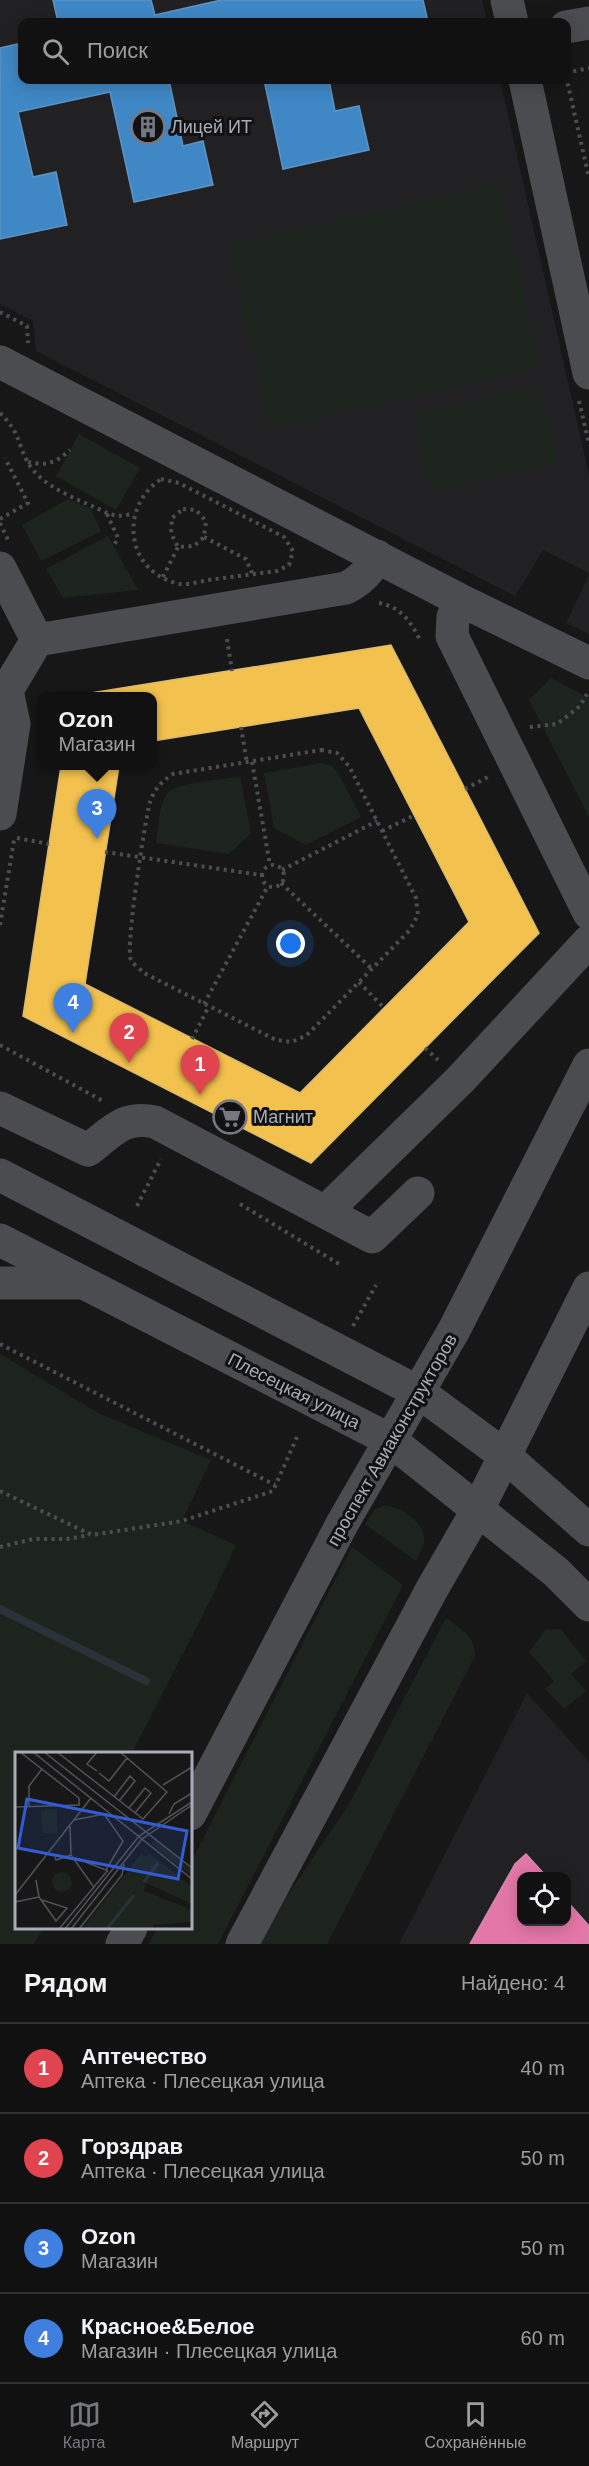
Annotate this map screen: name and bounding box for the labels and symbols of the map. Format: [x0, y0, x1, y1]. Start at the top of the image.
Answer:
building icon: Лицей ИТ [130, 109, 166, 145]
place label: Лицей ИТ [171, 117, 252, 137]
pin: 3 [78, 790, 116, 839]
your location [276, 929, 305, 958]
pin: 4 [54, 984, 92, 1033]
pin: 2 [110, 1014, 148, 1063]
pin: 1 [180, 1046, 220, 1095]
supermarket icon: Магнит [212, 1099, 248, 1135]
place label: Магнит [253, 1107, 313, 1127]
street label: проспект Авиаконструкторов [323, 1331, 461, 1549]
street label: Плесецкая улица [225, 1349, 364, 1433]
inset map [15, 1752, 192, 1929]

